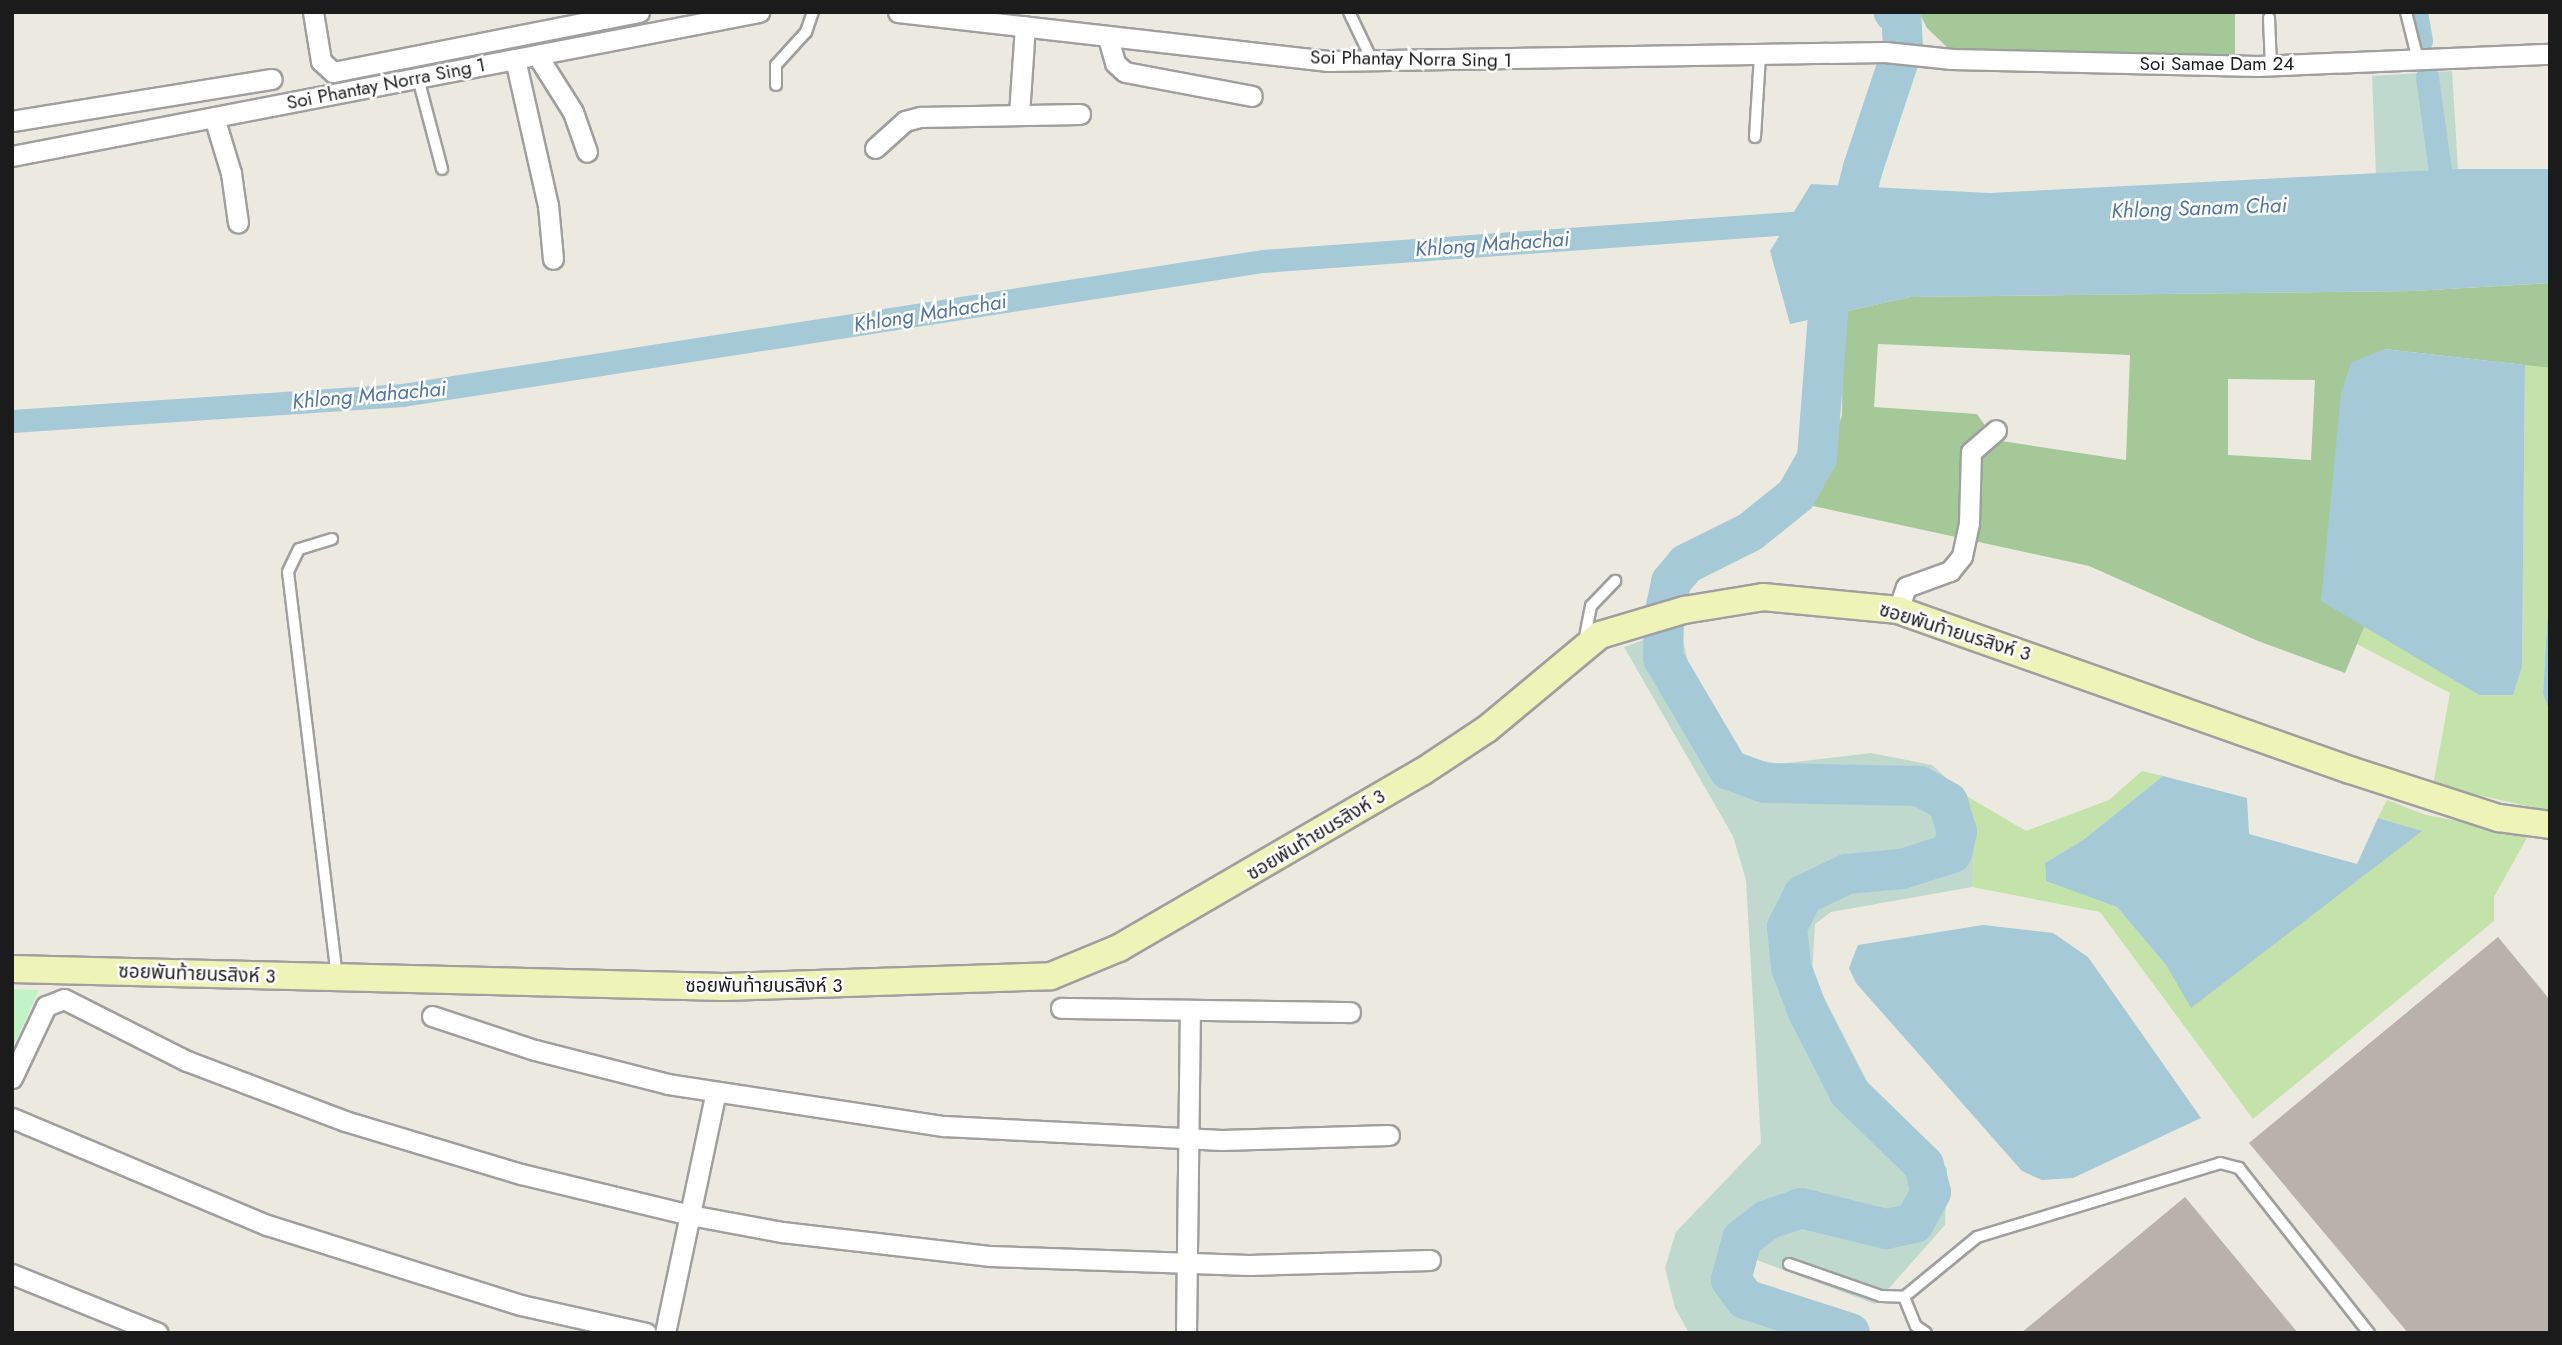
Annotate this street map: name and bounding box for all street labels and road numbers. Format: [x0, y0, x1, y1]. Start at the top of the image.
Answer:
street label: Soi Phantay Norra Sing 1 [1310, 46, 1512, 72]
street label: Soi Samae Dam 24 [2140, 53, 2294, 75]
street label: Soi Phantay Norra Sing 1 [285, 54, 487, 114]
street label: ซอยพันท้ายนรสิงห์ 3 [1876, 598, 2034, 666]
street label: ซอยพันท้ายนรสิงห์ 3 [1243, 785, 1389, 885]
street label: ซอยพันท้ายนรสิงห์ 3 [118, 960, 276, 988]
street label: ซอยพันท้ายนรสิงห์ 3 [685, 975, 843, 997]

